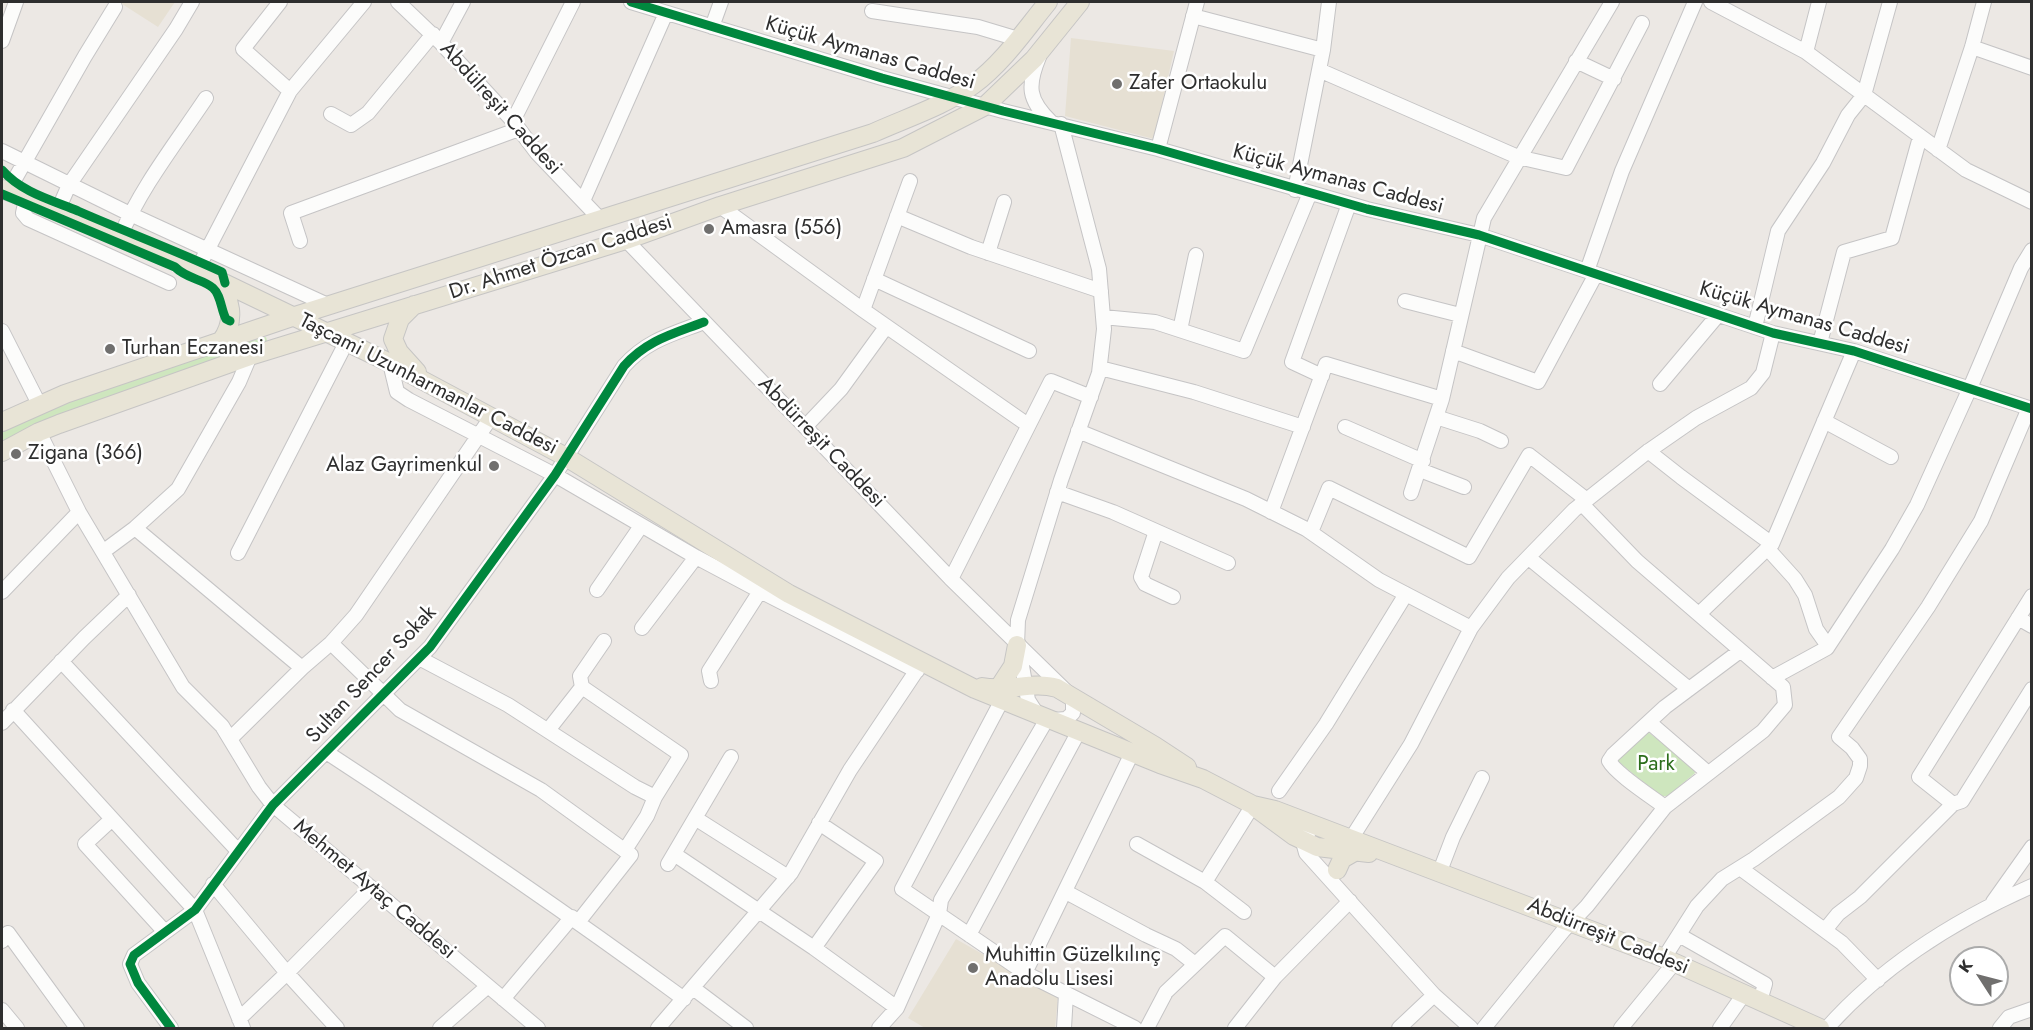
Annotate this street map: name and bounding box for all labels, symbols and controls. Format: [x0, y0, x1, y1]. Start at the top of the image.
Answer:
street label: Küçük Aymanas Caddesi [762, 12, 978, 96]
street label: Abdülreşit Caddesi [434, 37, 566, 181]
place label: Zafer Ortaokulu [1129, 71, 1267, 97]
marker: Zafer Ortaokulu [1110, 77, 1124, 91]
street label: Küçük Aymanas Caddesi [1230, 140, 1446, 220]
street label: Dr. Ahmet Özcan Caddesi [446, 210, 676, 306]
place label: Amasra (556) [721, 216, 842, 242]
marker: Amasra (556) [702, 222, 716, 236]
street label: Küçük Aymanas Caddesi [1696, 277, 1912, 361]
street label: Taşcami Uzunharmanlar Caddesi [295, 309, 561, 461]
place label: Turhan Eczanesi [122, 336, 264, 362]
marker: Turhan Eczanesi [103, 342, 117, 356]
street label: Abdürreşit Caddesi [752, 372, 890, 514]
place label: Zigana (366) [28, 441, 143, 467]
marker: Zigana (366) [9, 447, 23, 461]
place label: Alaz Gayrimenkul [326, 453, 482, 479]
marker: Alaz Gayrimenkul [487, 459, 501, 473]
street label: Sultan Sencer Sokak [302, 601, 442, 749]
park label: Park [1637, 752, 1675, 778]
street label: Mehmet Aytaç Caddesi [288, 815, 460, 965]
street label: Abdürreşit Caddesi [1523, 893, 1693, 981]
place label: Muhittin Güzelkılınç Anadolu Lisesi [985, 943, 1161, 993]
north arrow [1949, 946, 2009, 1006]
text: K [1953, 955, 1978, 978]
marker: Muhittin Güzelkılınç Anadolu Lisesi [966, 961, 980, 975]

